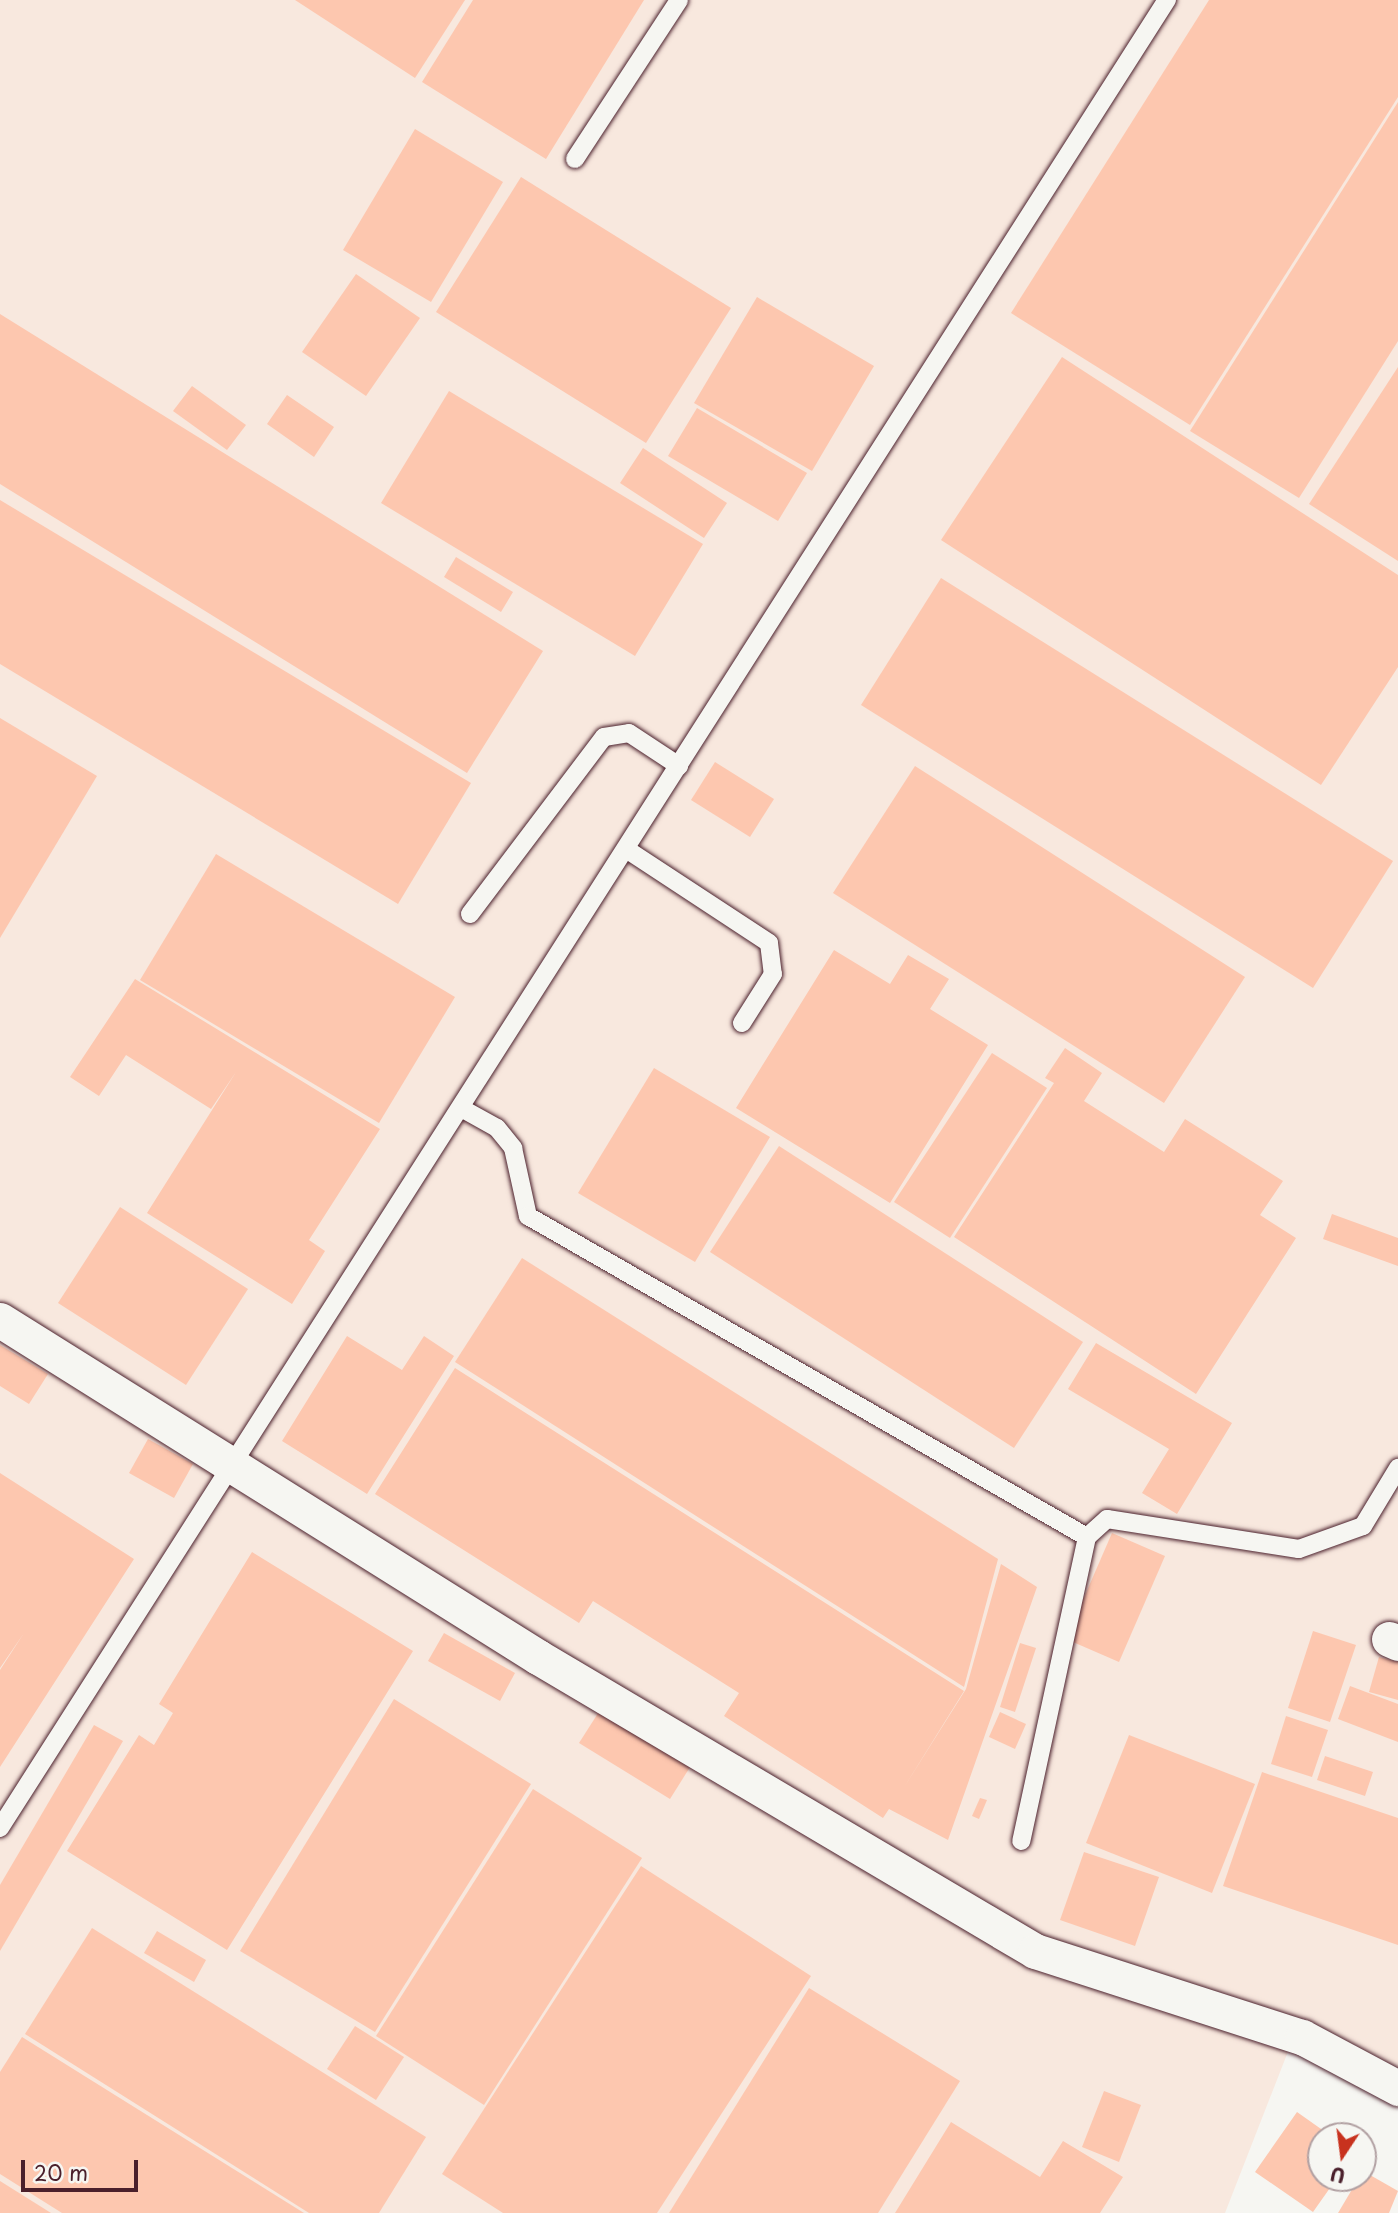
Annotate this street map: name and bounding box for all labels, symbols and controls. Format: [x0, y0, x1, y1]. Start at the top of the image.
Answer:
north arrow [1307, 2122, 1377, 2192]
scale bar [24, 2146, 142, 2190]
text: 20 m [34, 2156, 88, 2188]
text: U [1328, 2160, 1348, 2191]

